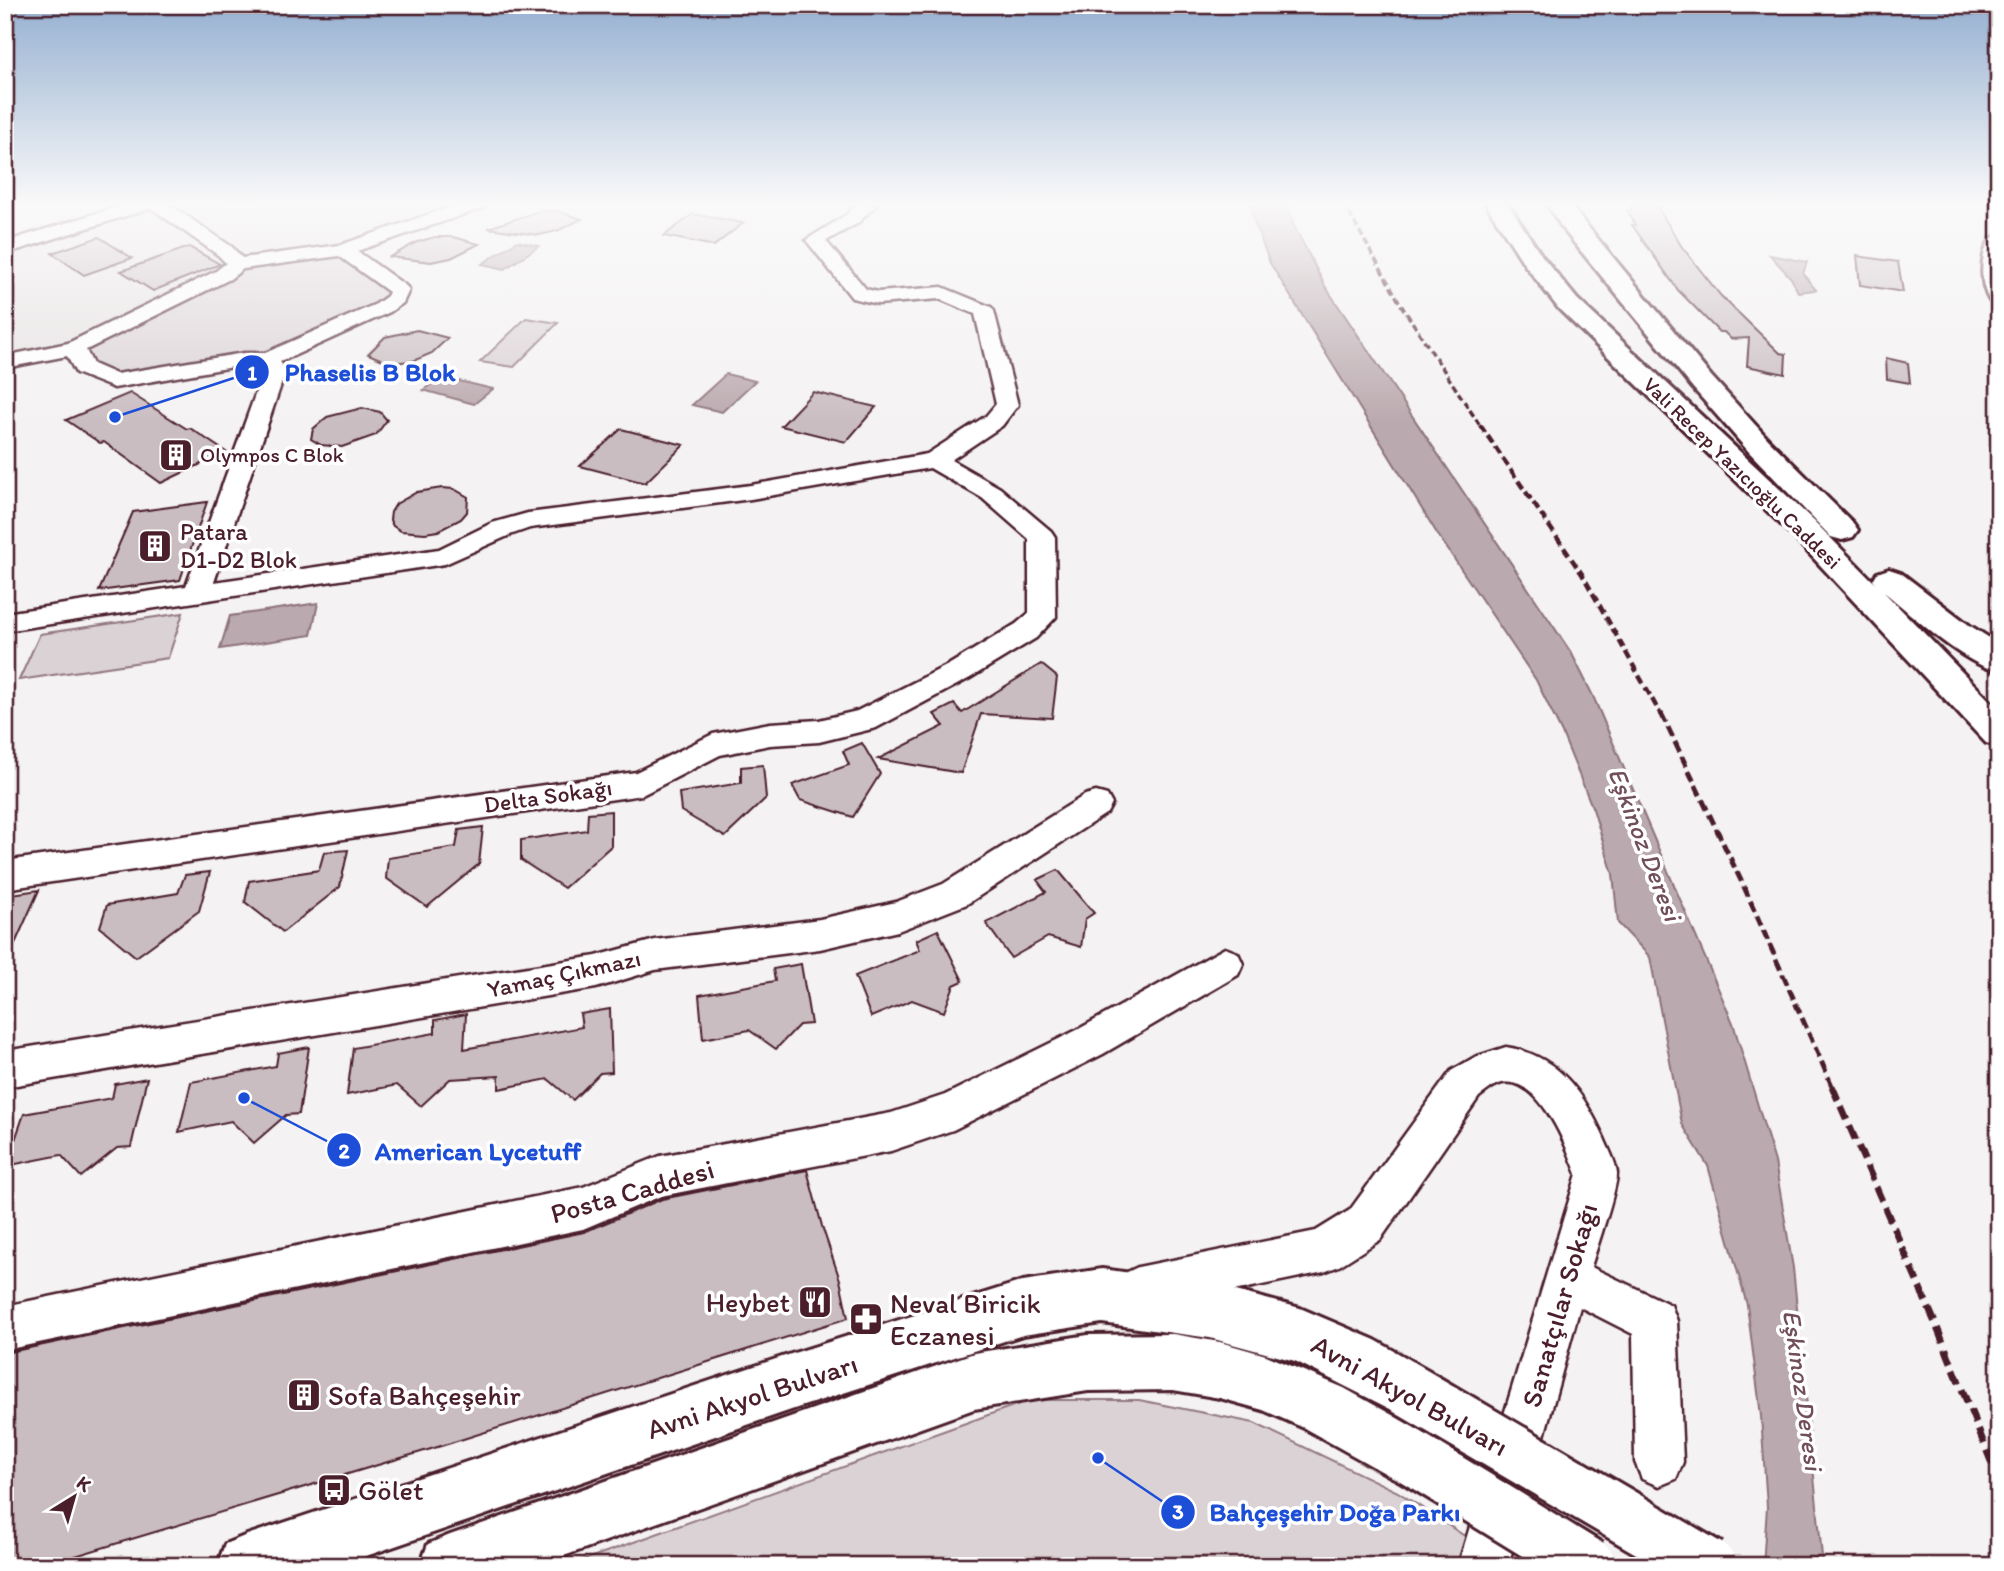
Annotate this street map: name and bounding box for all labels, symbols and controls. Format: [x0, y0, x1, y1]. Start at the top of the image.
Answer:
callout: Phaselis B Blok [235, 349, 469, 396]
text: Phaselis B Blok [285, 356, 456, 388]
text: 1 [247, 360, 257, 385]
street label: Vali Recep Yazıcıoğlu Caddesi [1638, 372, 1846, 574]
building icon: Olympos C Blok [157, 436, 195, 474]
place label: Olympos C Blok [200, 442, 344, 467]
place label: Patara D1-D2 Blok [180, 517, 297, 574]
building icon: Patara D1-D2 Blok [136, 527, 174, 565]
water label: Eşkinoz Deresi [1601, 763, 1690, 927]
street label: Delta Sokağı [482, 772, 614, 819]
street label: Yamaç Çıkmazı [484, 943, 643, 1004]
callout: American Lycetuff [326, 1127, 595, 1174]
text: American Lycetuff [374, 1135, 582, 1167]
text: 2 [338, 1138, 350, 1163]
street label: Posta Caddesi [546, 1151, 718, 1231]
street label: Sanatçılar Sokağı [1514, 1199, 1604, 1411]
restaurant icon: Heybet [796, 1283, 834, 1321]
place label: Heybet [706, 1285, 790, 1319]
place label: Neval Biricik Eczanesi [890, 1286, 1041, 1352]
pharmacy icon: Neval Biricik Eczanesi [847, 1300, 885, 1338]
water label: Eşkinoz Deresi [1776, 1308, 1830, 1475]
street label: Avni Akyol Bulvarı [1306, 1327, 1514, 1463]
street label: Avni Akyol Bulvarı [642, 1346, 862, 1446]
building icon: Sofa Bahçeşehir [285, 1376, 323, 1414]
place label: Sofa Bahçeşehir [328, 1378, 521, 1412]
north arrow [38, 1462, 108, 1532]
text: K [72, 1471, 96, 1497]
bus stop icon: Gölet [315, 1471, 353, 1509]
place label: Gölet [358, 1473, 423, 1507]
callout: Bahçeşehir Doğa Parkı [1161, 1488, 1473, 1535]
text: Bahçeşehir Doğa Parkı [1210, 1496, 1460, 1528]
text: 3 [1172, 1499, 1184, 1524]

